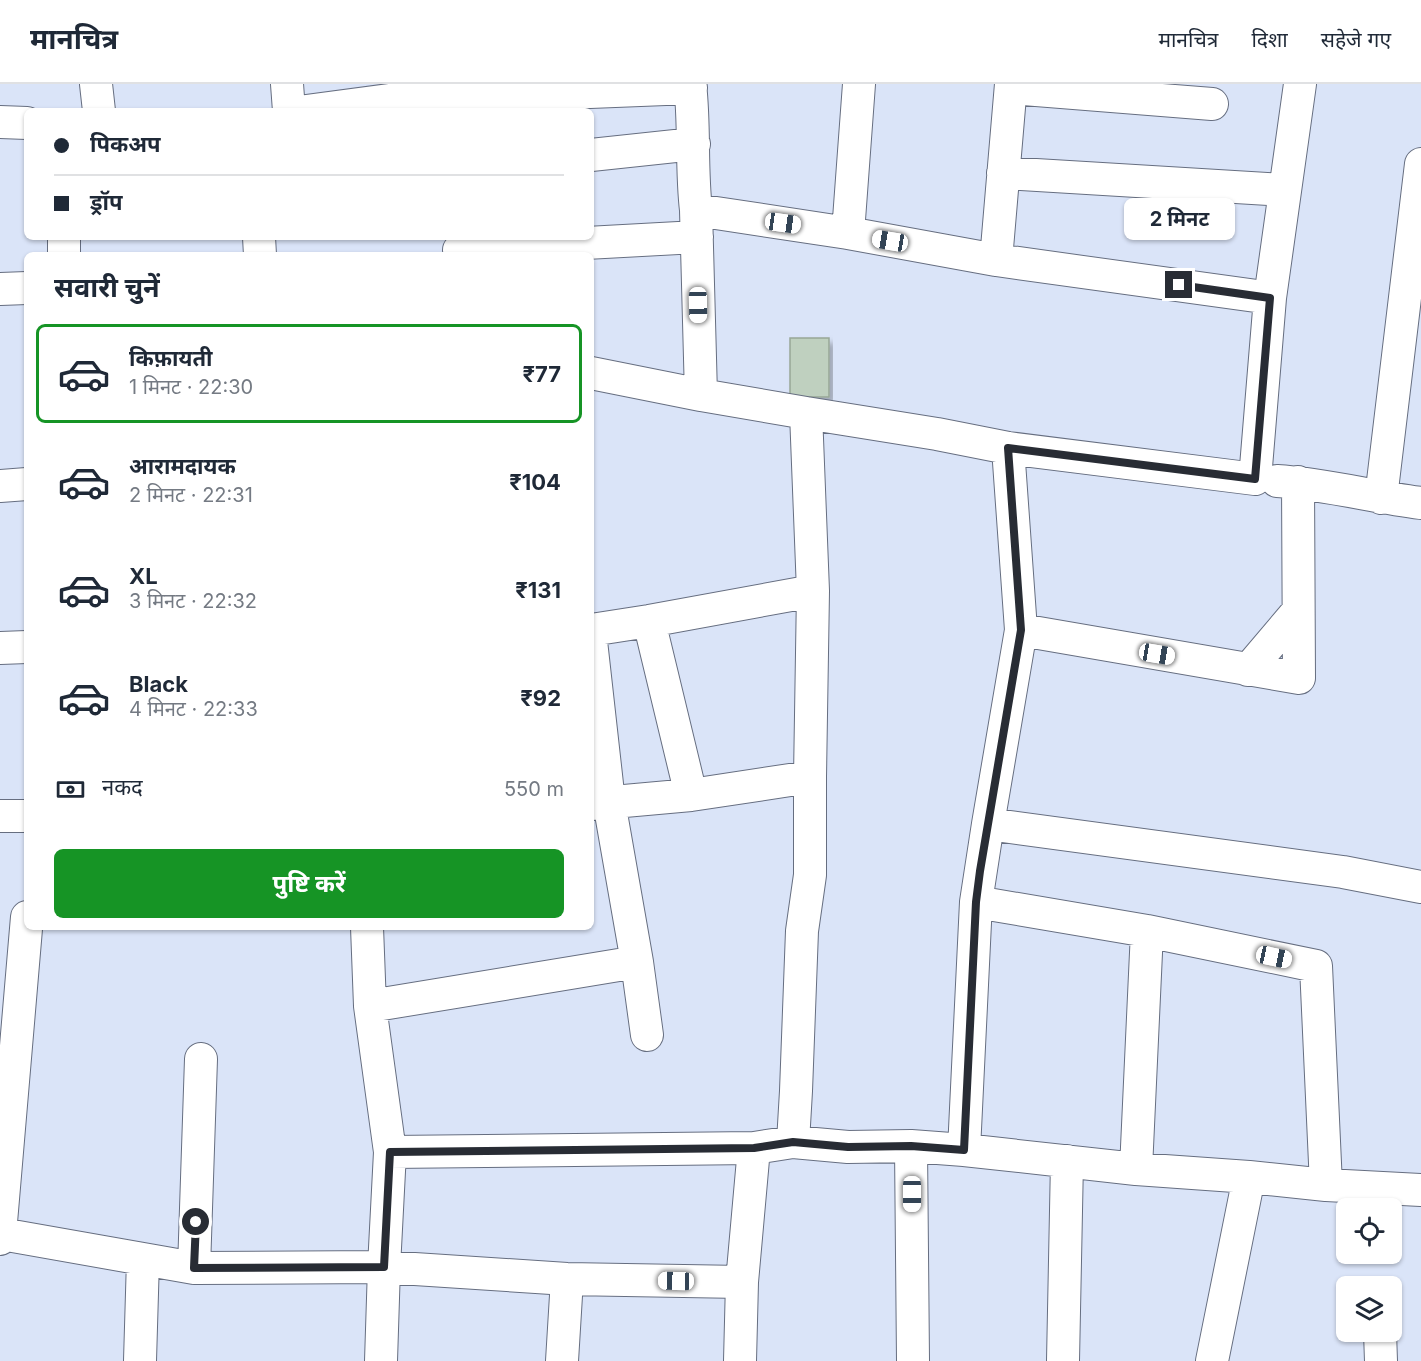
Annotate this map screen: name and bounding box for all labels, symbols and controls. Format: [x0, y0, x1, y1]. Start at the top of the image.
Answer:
text: मानचित्र [30, 22, 118, 56]
text: मानचित्र [1158, 27, 1218, 52]
text: दिशा [1251, 27, 1288, 52]
text: सहेजे गए [1321, 27, 1391, 52]
text: पिकअप [90, 131, 161, 157]
text: ड्रॉप [90, 189, 123, 215]
callout: 2 मिनट [1124, 198, 1234, 240]
text: 2 मिनट [1150, 207, 1209, 231]
car [764, 212, 802, 234]
car [871, 229, 909, 253]
text: सवारी चुनें [54, 271, 160, 304]
route end [1165, 271, 1192, 298]
car [689, 287, 707, 323]
text: किफ़ायती [129, 345, 213, 371]
icon: car [57, 347, 111, 401]
text: ₹77 [522, 361, 561, 387]
text: 1 मिनट · 22:30 [129, 375, 253, 399]
text: आरामदायक [129, 453, 236, 479]
icon: car [57, 455, 111, 509]
text: ₹104 [509, 469, 561, 495]
text: 2 मिनट · 22:31 [129, 483, 253, 507]
icon: car [57, 563, 111, 617]
text: XL [129, 563, 158, 589]
text: ₹131 [515, 577, 561, 603]
text: 3 मिनट · 22:32 [129, 589, 257, 613]
car [1138, 642, 1176, 666]
icon: car [57, 671, 111, 725]
text: Black [129, 671, 188, 697]
text: ₹92 [520, 685, 561, 711]
text: 4 मिनट · 22:33 [129, 697, 258, 721]
icon: cash [54, 773, 87, 806]
text: नकद [102, 774, 143, 800]
text: 550 m [504, 777, 564, 801]
button: पुष्टि करें [54, 849, 564, 918]
car [1255, 944, 1293, 970]
car [903, 1176, 921, 1212]
map controls [1336, 1198, 1402, 1342]
button: locate [1336, 1198, 1402, 1264]
route start [182, 1208, 209, 1235]
car [658, 1272, 694, 1290]
button: layers [1336, 1276, 1402, 1342]

